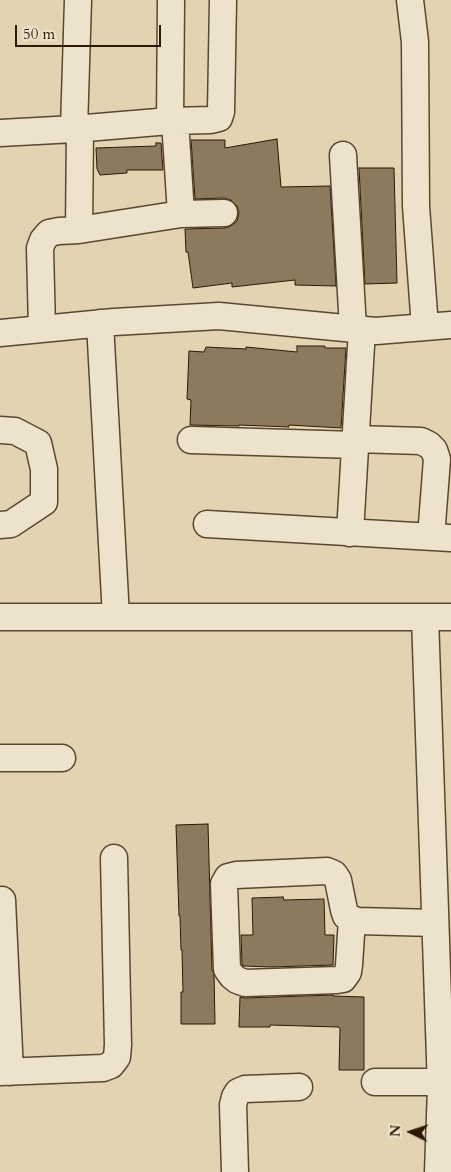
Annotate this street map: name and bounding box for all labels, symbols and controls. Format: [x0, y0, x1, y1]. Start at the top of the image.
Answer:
scale bar [18, 15, 164, 47]
text: 50 m [23, 24, 55, 44]
north arrow [386, 1107, 436, 1157]
text: N [386, 1124, 405, 1138]

